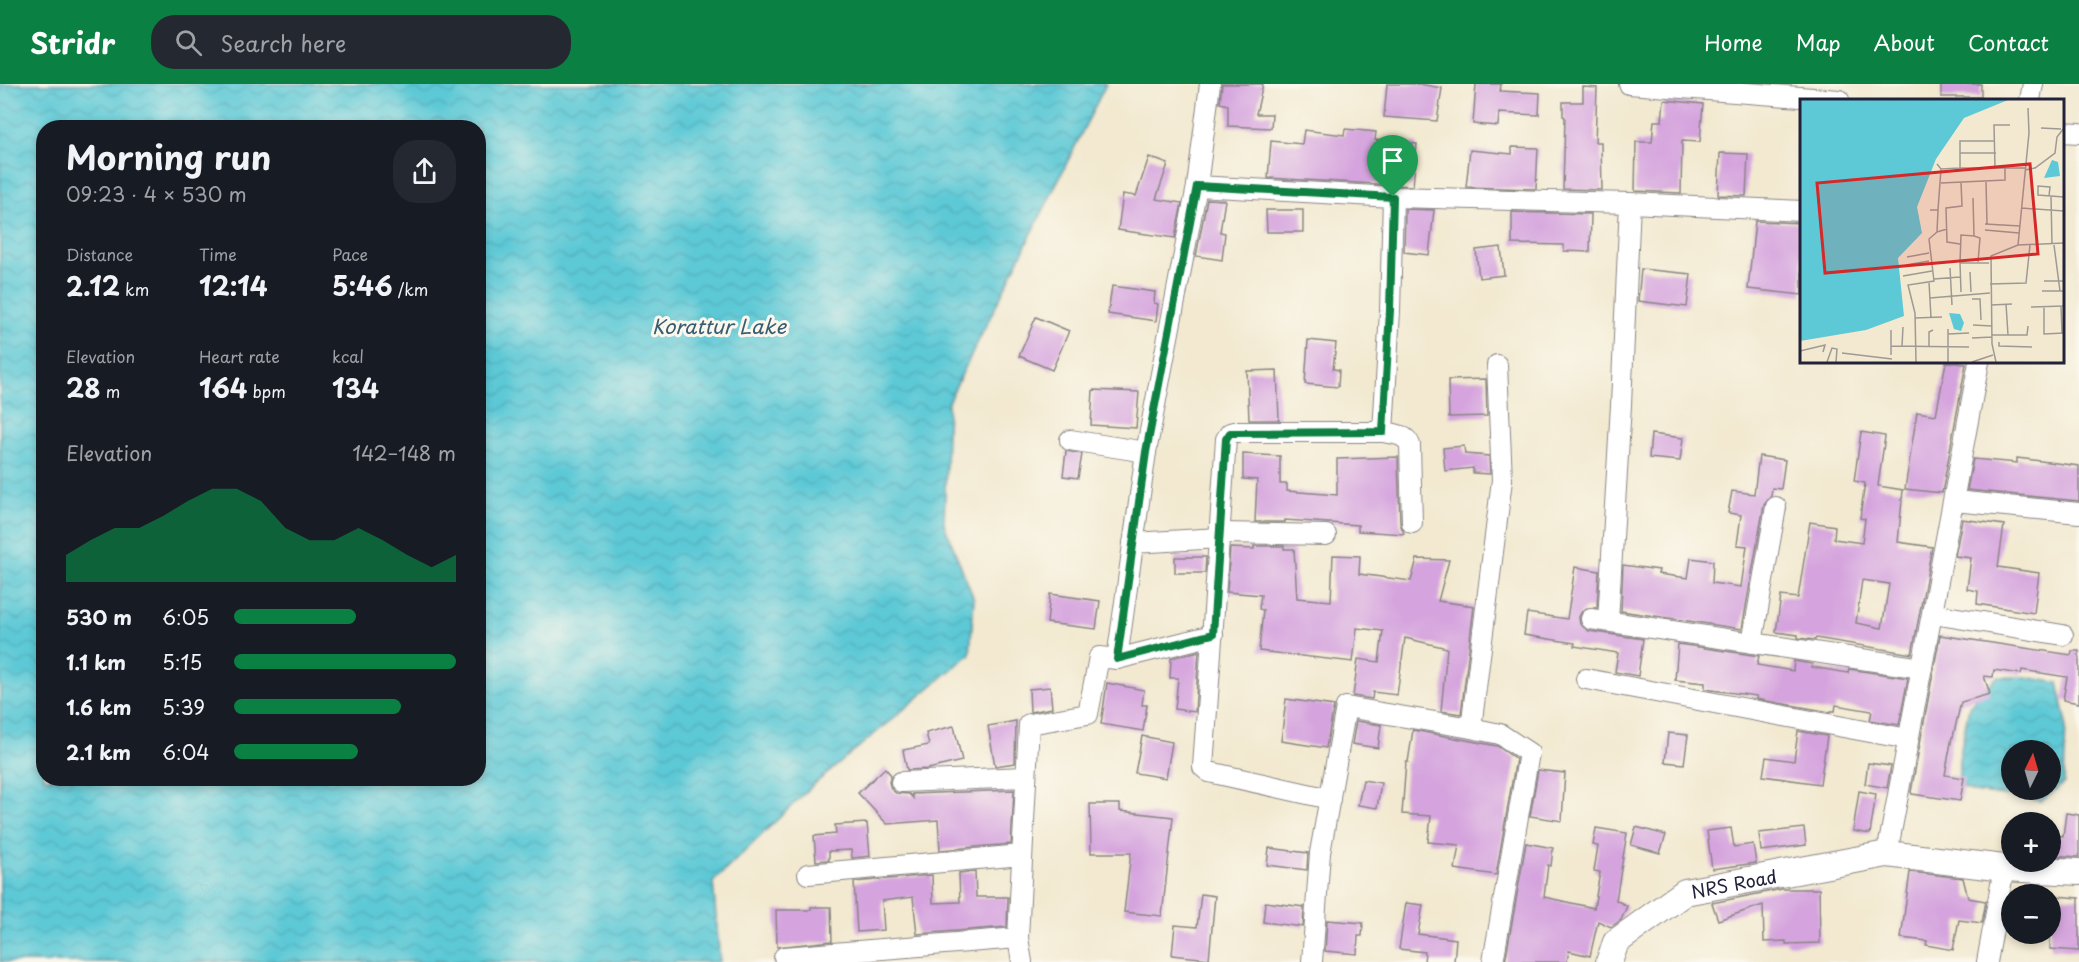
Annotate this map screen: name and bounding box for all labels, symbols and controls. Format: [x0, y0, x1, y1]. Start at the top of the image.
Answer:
search box [151, 15, 571, 69]
text: Stridr [30, 21, 115, 64]
icon: search [172, 26, 205, 59]
text: Search here [220, 26, 346, 59]
text: Home [1704, 26, 1763, 58]
text: Map [1796, 26, 1841, 58]
text: About [1874, 26, 1935, 58]
text: Contact [1968, 26, 2049, 58]
inset map [1800, 99, 2064, 363]
text: Morning run [66, 131, 271, 181]
pin [1367, 135, 1418, 197]
button: share [393, 140, 456, 203]
icon: arrive [1376, 144, 1409, 177]
text: 09:23 · 4 × 530 m [66, 179, 247, 209]
text: Distance [66, 242, 133, 266]
text: Time [199, 242, 237, 266]
text: Pace [332, 242, 368, 266]
text: 2.12 [66, 266, 120, 305]
text: 12:14 [199, 266, 268, 305]
text: 5:46 [332, 266, 392, 305]
text: km [120, 277, 149, 301]
text: /km [392, 277, 428, 301]
water label: Korattur Lake [652, 311, 787, 341]
text: Elevation [66, 344, 135, 368]
text: Heart rate [199, 344, 280, 368]
text: kcal [332, 344, 364, 368]
text: 28 [66, 368, 101, 407]
text: 164 [199, 368, 247, 407]
text: 134 [332, 368, 379, 407]
text: m [101, 379, 120, 403]
text: bpm [247, 379, 286, 403]
text: Elevation [66, 438, 152, 468]
text: 142–148 m [352, 438, 456, 468]
text: 530 m [66, 602, 132, 632]
text: 6:05 [162, 602, 209, 632]
text: 1.1 km [66, 647, 126, 677]
text: 5:15 [162, 647, 202, 677]
text: 1.6 km [66, 692, 131, 722]
text: 5:39 [162, 692, 205, 722]
text: 2.1 km [66, 737, 131, 767]
text: 6:04 [162, 737, 210, 767]
north arrow [2001, 740, 2061, 800]
map controls [2001, 740, 2061, 944]
button: + [2001, 812, 2061, 872]
street label: NRS Road [1689, 862, 1779, 904]
button: − [2001, 884, 2061, 944]

